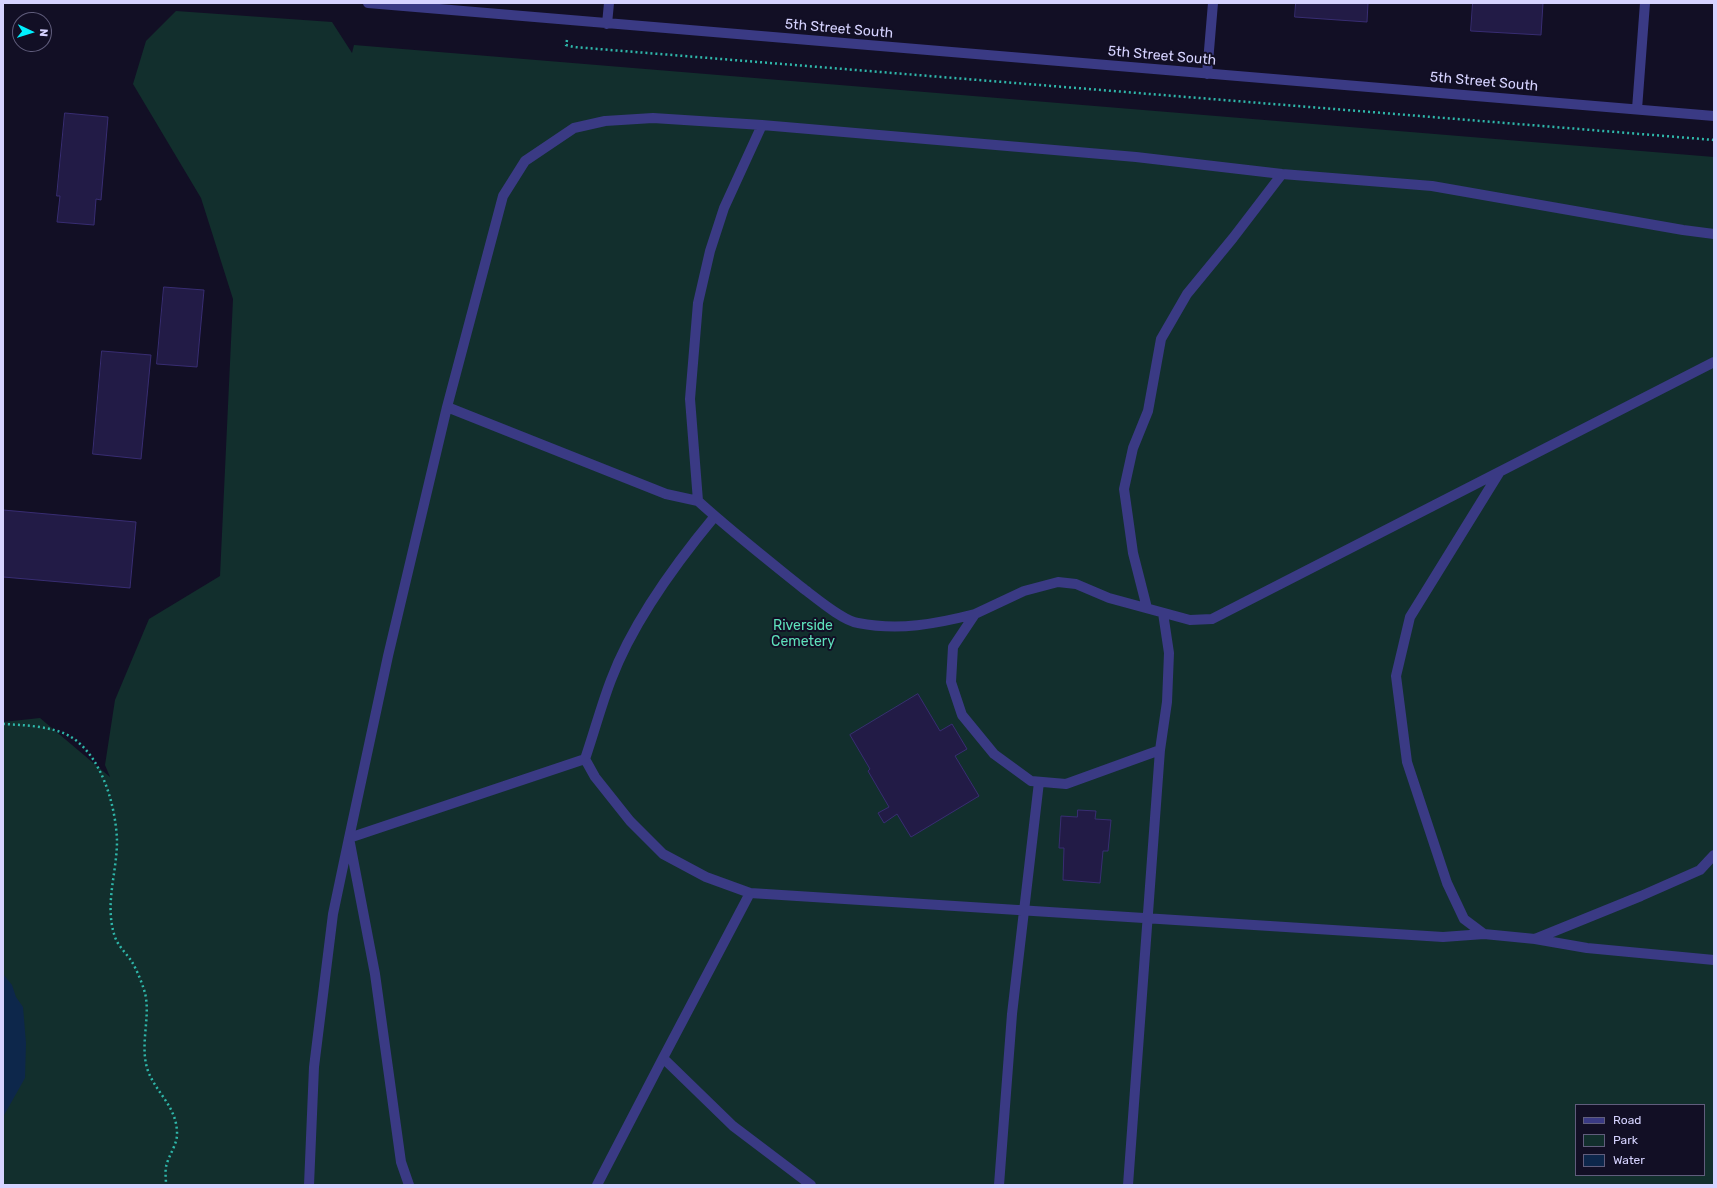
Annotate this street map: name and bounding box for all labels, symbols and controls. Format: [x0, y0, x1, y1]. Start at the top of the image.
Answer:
north arrow [12, 12, 52, 52]
street label: 5th Street South [784, 16, 894, 42]
text: N [37, 28, 50, 37]
street label: 5th Street South [1107, 43, 1217, 69]
street label: 5th Street South [1429, 69, 1539, 95]
park label: Riverside Cemetery [771, 618, 835, 650]
legend [1575, 1104, 1705, 1176]
text: Road [1613, 1113, 1641, 1127]
text: Park [1613, 1133, 1638, 1147]
text: Water [1613, 1153, 1645, 1167]

